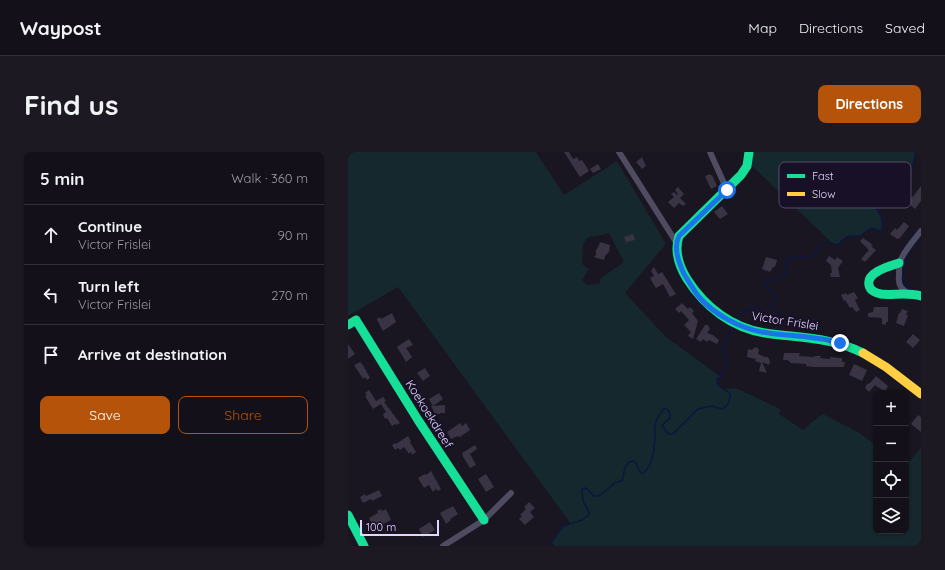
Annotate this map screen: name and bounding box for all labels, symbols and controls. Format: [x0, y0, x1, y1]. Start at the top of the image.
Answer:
text: Waypost [20, 16, 102, 40]
text: Map [748, 19, 777, 37]
text: Directions [799, 19, 863, 37]
text: Saved [885, 19, 925, 37]
button: Directions [818, 85, 921, 123]
text: Find us [24, 87, 118, 122]
legend [779, 162, 911, 208]
text: 5 min [40, 168, 84, 189]
text: Fast [812, 169, 834, 183]
text: Walk · 360 m [231, 170, 308, 186]
route start [718, 181, 736, 199]
text: Slow [812, 187, 836, 201]
text: Continue [78, 217, 142, 236]
icon: ahead [40, 224, 62, 246]
text: 90 m [278, 227, 308, 243]
text: Victor Frislei [78, 236, 151, 252]
text: Turn left [78, 277, 140, 296]
icon: left [40, 284, 62, 306]
text: 270 m [271, 287, 308, 303]
text: Victor Frislei [78, 296, 151, 312]
street label: Victor Frislei [751, 308, 820, 333]
route end [831, 334, 849, 352]
icon: arrive [40, 344, 62, 366]
text: Arrive at destination [78, 345, 227, 364]
street label: Koekoekdreef [402, 377, 457, 451]
map controls [873, 390, 909, 534]
button: + [873, 390, 909, 426]
button: Save [40, 396, 170, 434]
button: Share [178, 396, 308, 434]
button: − [873, 426, 909, 462]
button: locate [873, 462, 909, 498]
button: layers [873, 498, 909, 534]
scale bar [360, 518, 439, 537]
text: 100 m [366, 520, 396, 534]

